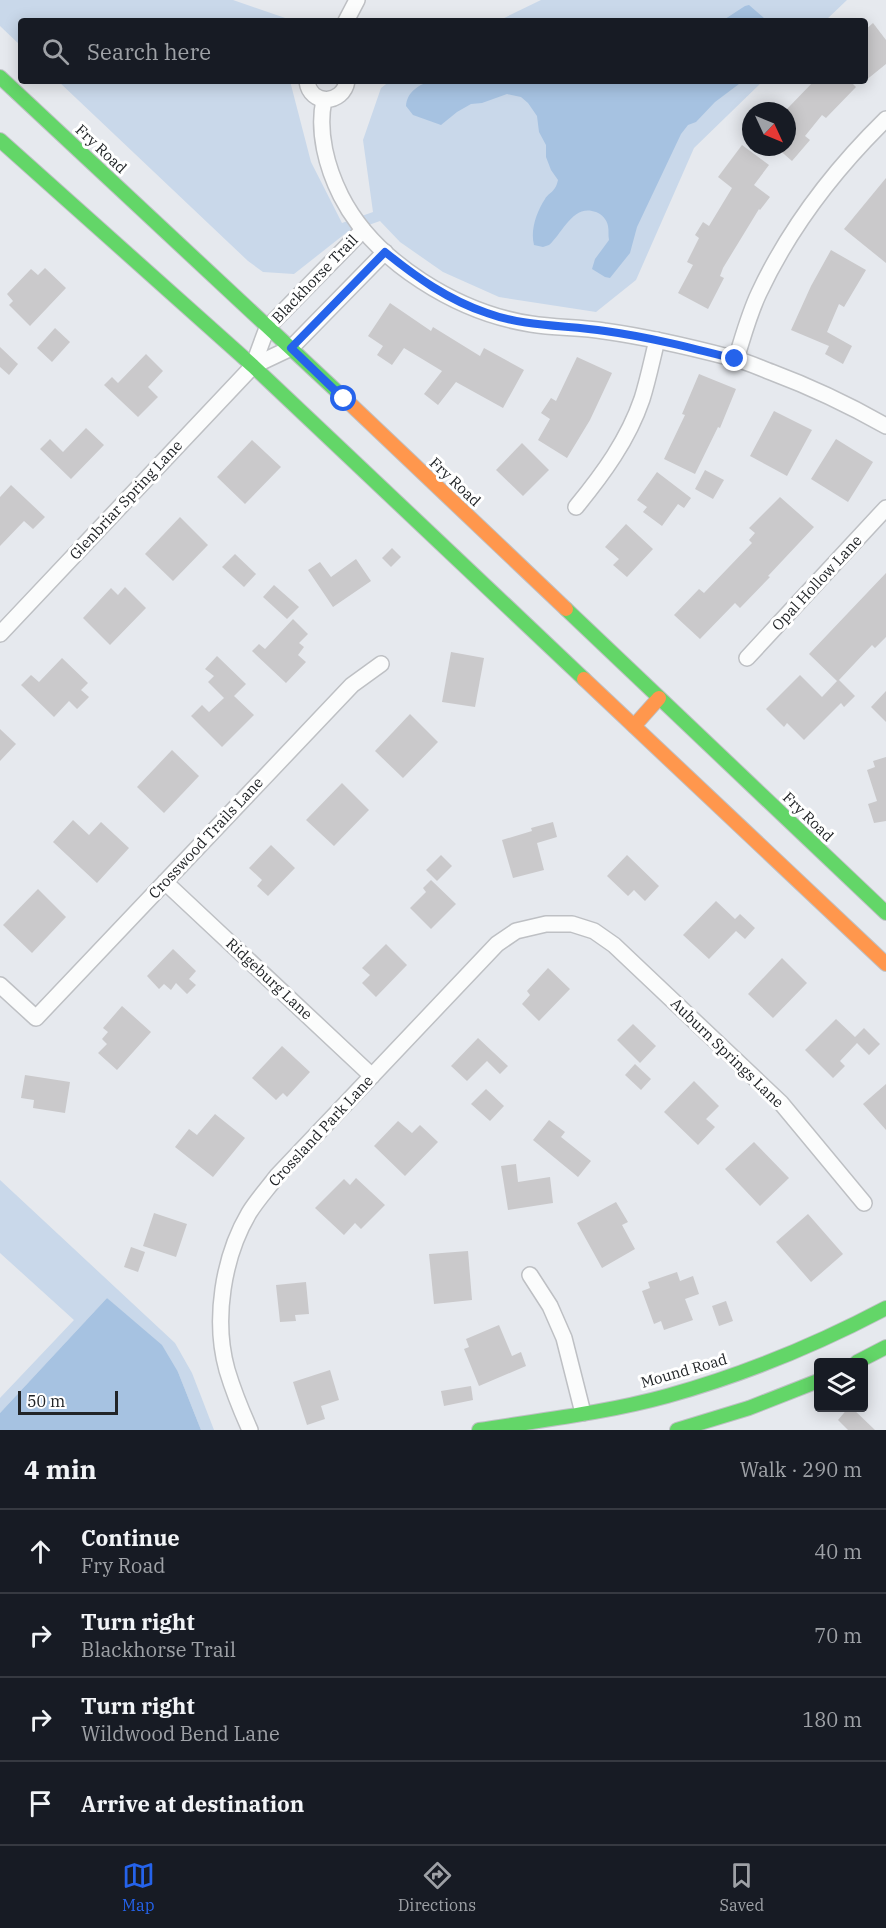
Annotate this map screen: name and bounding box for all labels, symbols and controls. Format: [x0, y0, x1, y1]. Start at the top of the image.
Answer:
search box [18, 18, 868, 84]
icon: search [39, 35, 72, 68]
text: Search here [87, 37, 211, 66]
north arrow [742, 102, 796, 156]
street label: Fry Road [72, 120, 131, 177]
street label: Blackhorse Trail [267, 230, 362, 327]
route end [721, 345, 747, 371]
route start [330, 385, 356, 411]
street label: Glenbriar Spring Lane [65, 436, 186, 563]
street label: Fry Road [426, 453, 485, 510]
street label: Opal Hollow Lane [767, 531, 866, 634]
street label: Crosswood Trails Lane [144, 773, 267, 903]
street label: Fry Road [779, 788, 838, 845]
street label: Ridgeburg Lane [222, 934, 317, 1024]
street label: Auburn Springs Lane [667, 994, 788, 1112]
street label: Crossland Park Lane [264, 1071, 377, 1190]
street label: Mound Road [639, 1349, 729, 1392]
map controls [814, 1358, 868, 1412]
button: layers [814, 1358, 868, 1412]
scale bar [18, 1388, 118, 1416]
text: 50 m [27, 1391, 65, 1411]
text: 4 min [24, 1452, 97, 1486]
text: Walk · 290 m [740, 1456, 862, 1483]
text: Continue [81, 1523, 180, 1552]
icon: ahead [24, 1535, 57, 1568]
text: 40 m [814, 1538, 862, 1565]
text: Fry Road [81, 1552, 166, 1579]
text: Turn right [81, 1607, 195, 1636]
icon: right [24, 1619, 57, 1652]
text: 70 m [814, 1622, 862, 1649]
text: Blackhorse Trail [81, 1636, 236, 1663]
text: Turn right [81, 1691, 195, 1720]
icon: right [24, 1703, 57, 1736]
text: 180 m [802, 1706, 862, 1733]
text: Wildwood Bend Lane [81, 1720, 280, 1747]
icon: arrive [24, 1787, 57, 1820]
text: Arrive at destination [81, 1789, 304, 1818]
tab: Map [122, 1859, 155, 1915]
tab: Directions [398, 1859, 476, 1915]
tab: Saved [719, 1859, 764, 1915]

